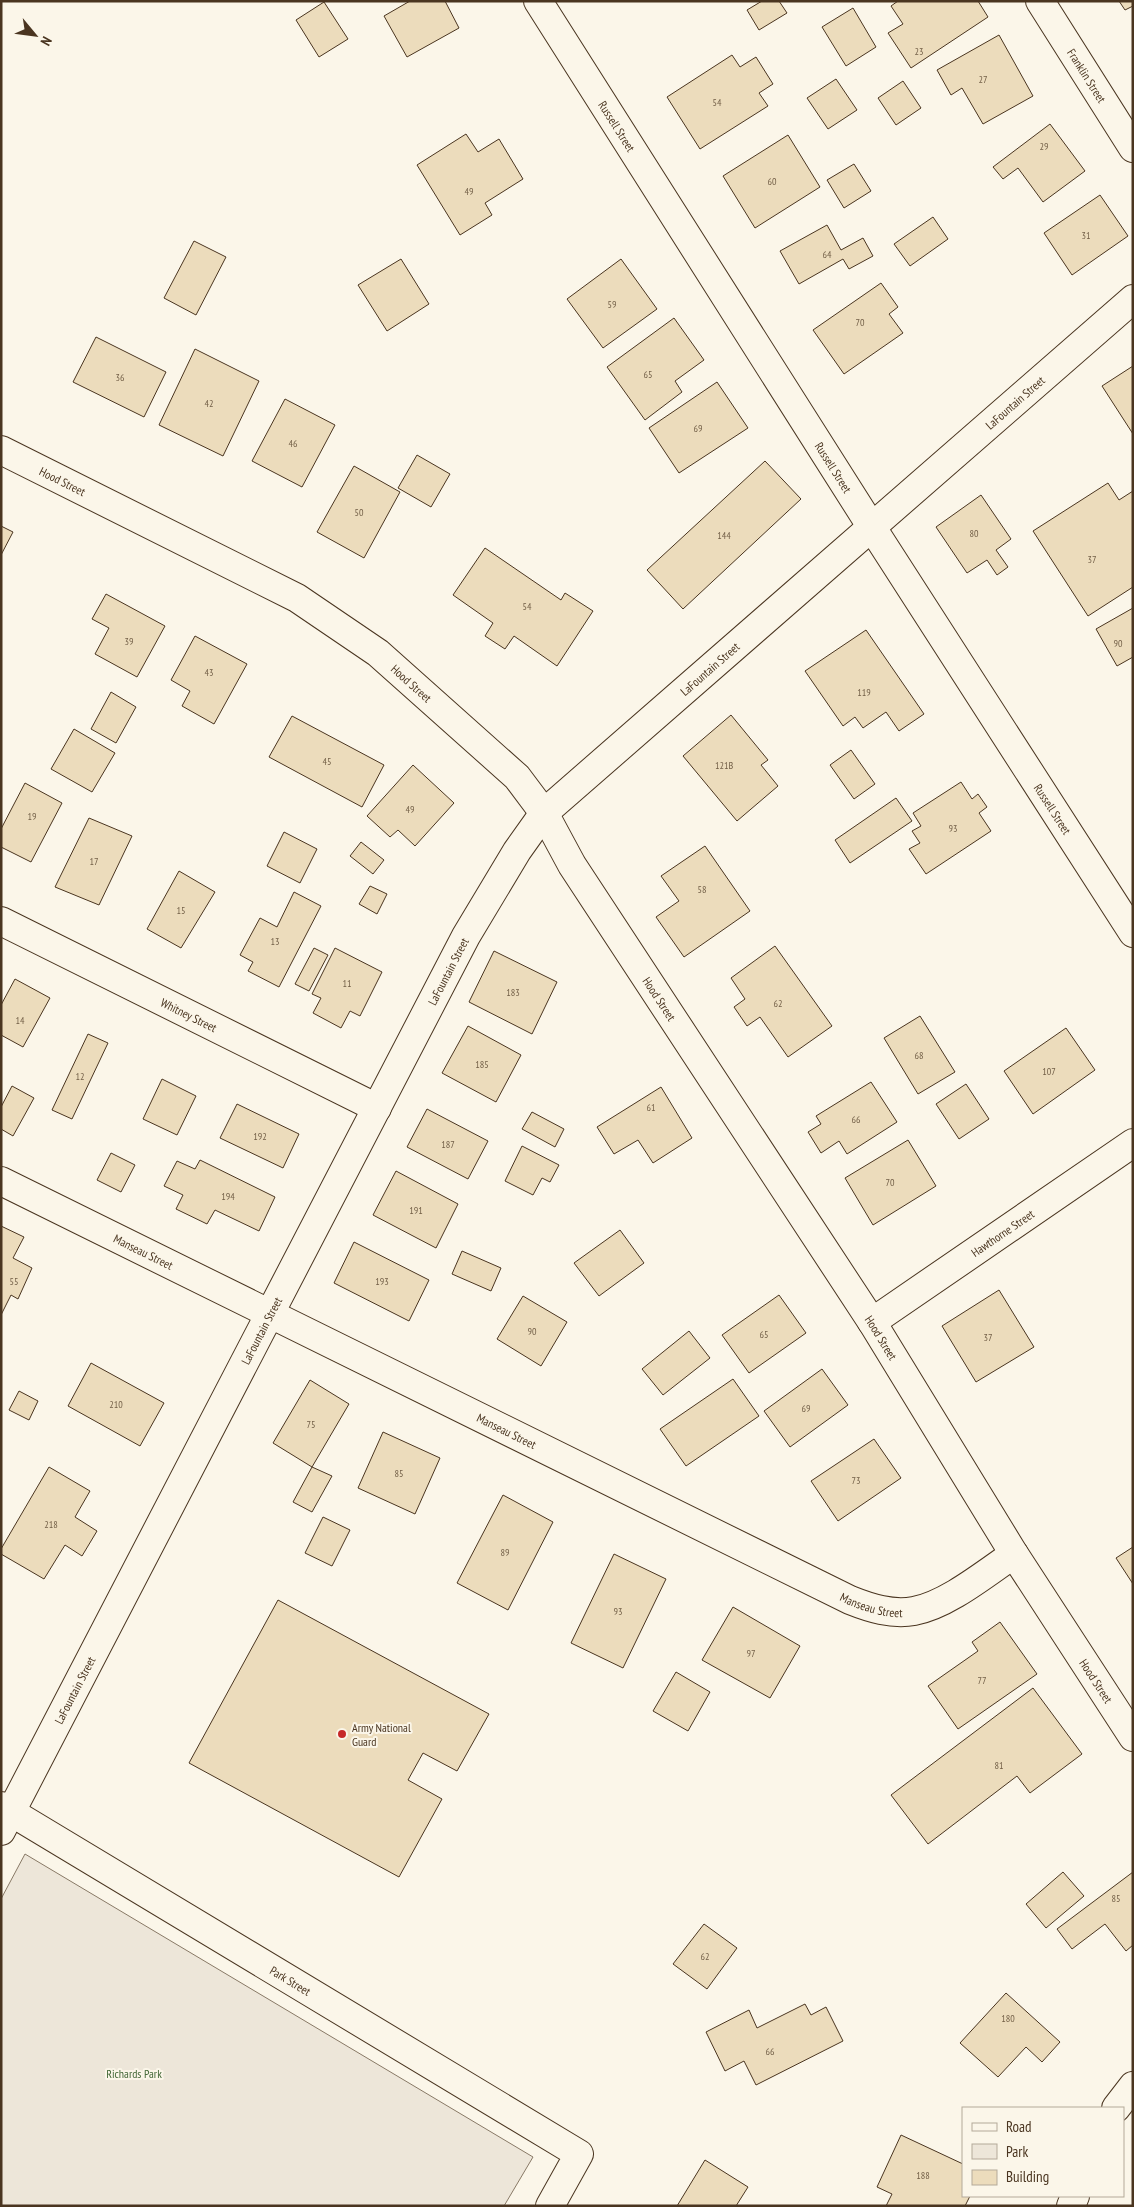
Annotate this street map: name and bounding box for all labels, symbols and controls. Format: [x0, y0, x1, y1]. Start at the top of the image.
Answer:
north arrow [10, 10, 60, 60]
text: N [37, 34, 56, 49]
house number: 23 [915, 45, 924, 58]
street label: Franklin Street [1064, 46, 1110, 106]
house number: 27 [979, 73, 988, 86]
house number: 54 [713, 96, 722, 109]
street label: Russell Street [596, 98, 639, 155]
house number: 29 [1040, 140, 1049, 153]
house number: 60 [768, 175, 777, 188]
house number: 49 [465, 185, 474, 198]
house number: 31 [1082, 229, 1091, 242]
house number: 64 [823, 248, 832, 261]
house number: 59 [608, 298, 617, 311]
house number: 70 [856, 316, 865, 329]
house number: 65 [644, 368, 653, 381]
house number: 36 [116, 371, 125, 384]
street label: LaFountain Street [982, 372, 1048, 432]
house number: 42 [205, 397, 214, 410]
house number: 69 [694, 422, 703, 435]
house number: 46 [289, 437, 298, 450]
street label: Russell Street [812, 439, 856, 496]
street label: Hood Street [37, 463, 89, 499]
house number: 50 [355, 506, 364, 519]
house number: 80 [970, 527, 979, 540]
house number: 144 [717, 529, 731, 542]
house number: 37 [1088, 553, 1097, 566]
house number: 54 [523, 600, 532, 613]
house number: 39 [125, 635, 134, 648]
house number: 90 [1114, 637, 1123, 650]
street label: LaFountain Street [677, 638, 743, 698]
street label: Hood Street [388, 661, 436, 706]
house number: 43 [205, 666, 214, 679]
house number: 119 [857, 686, 871, 699]
house number: 45 [323, 755, 332, 768]
house number: 121B [715, 759, 733, 772]
street label: Russell Street [1031, 781, 1075, 837]
house number: 49 [406, 803, 415, 816]
house number: 19 [28, 810, 37, 823]
house number: 93 [949, 822, 958, 835]
house number: 17 [90, 855, 99, 868]
house number: 58 [698, 883, 707, 896]
house number: 15 [177, 904, 186, 917]
street label: LaFountain Street [424, 934, 472, 1007]
house number: 13 [271, 935, 280, 948]
street label: Hood Street [640, 974, 680, 1024]
house number: 11 [343, 977, 352, 990]
house number: 183 [506, 986, 520, 999]
street label: Whitney Street [158, 994, 220, 1035]
house number: 62 [774, 997, 783, 1010]
house number: 14 [16, 1014, 25, 1027]
house number: 68 [915, 1049, 924, 1062]
house number: 185 [475, 1058, 489, 1071]
house number: 107 [1042, 1065, 1056, 1078]
house number: 12 [76, 1070, 85, 1083]
house number: 61 [647, 1101, 656, 1114]
house number: 66 [852, 1113, 861, 1126]
house number: 192 [253, 1130, 267, 1143]
house number: 187 [441, 1138, 455, 1151]
house number: 70 [886, 1176, 895, 1189]
house number: 194 [221, 1190, 235, 1203]
house number: 191 [409, 1204, 423, 1217]
street label: Hawthorne Street [968, 1205, 1037, 1260]
street label: Manseau Street [111, 1230, 176, 1273]
house number: 55 [10, 1275, 19, 1288]
house number: 193 [375, 1275, 389, 1288]
street label: LaFountain Street [237, 1294, 285, 1367]
street label: Hood Street [862, 1312, 901, 1363]
house number: 90 [528, 1325, 537, 1338]
house number: 65 [760, 1328, 769, 1341]
house number: 37 [984, 1331, 993, 1344]
house number: 210 [109, 1398, 123, 1411]
house number: 69 [802, 1402, 811, 1415]
street label: Manseau Street [475, 1410, 540, 1452]
house number: 75 [307, 1418, 316, 1431]
house number: 85 [395, 1467, 404, 1480]
house number: 73 [852, 1474, 861, 1487]
house number: 218 [44, 1518, 58, 1531]
house number: 89 [501, 1546, 510, 1559]
street label: Manseau Street [838, 1589, 903, 1620]
house number: 93 [614, 1605, 623, 1618]
house number: 97 [747, 1647, 756, 1660]
street label: LaFountain Street [51, 1653, 98, 1726]
street label: Hood Street [1077, 1656, 1117, 1706]
house number: 77 [978, 1674, 987, 1687]
place label: Army National Guard [352, 1720, 411, 1749]
marker: Army National Guard [336, 1728, 348, 1740]
house number: 81 [995, 1759, 1004, 1772]
house number: 85 [1112, 1892, 1121, 1905]
house number: 62 [701, 1950, 710, 1963]
street label: Park Street [267, 1962, 314, 1999]
house number: 180 [1001, 2012, 1015, 2025]
house number: 66 [766, 2045, 775, 2058]
park label: Richards Park [106, 2066, 162, 2081]
legend [962, 2107, 1124, 2197]
text: Road [1006, 2117, 1032, 2136]
text: Park [1006, 2142, 1028, 2161]
text: Building [1006, 2167, 1049, 2186]
house number: 188 [916, 2169, 930, 2182]

